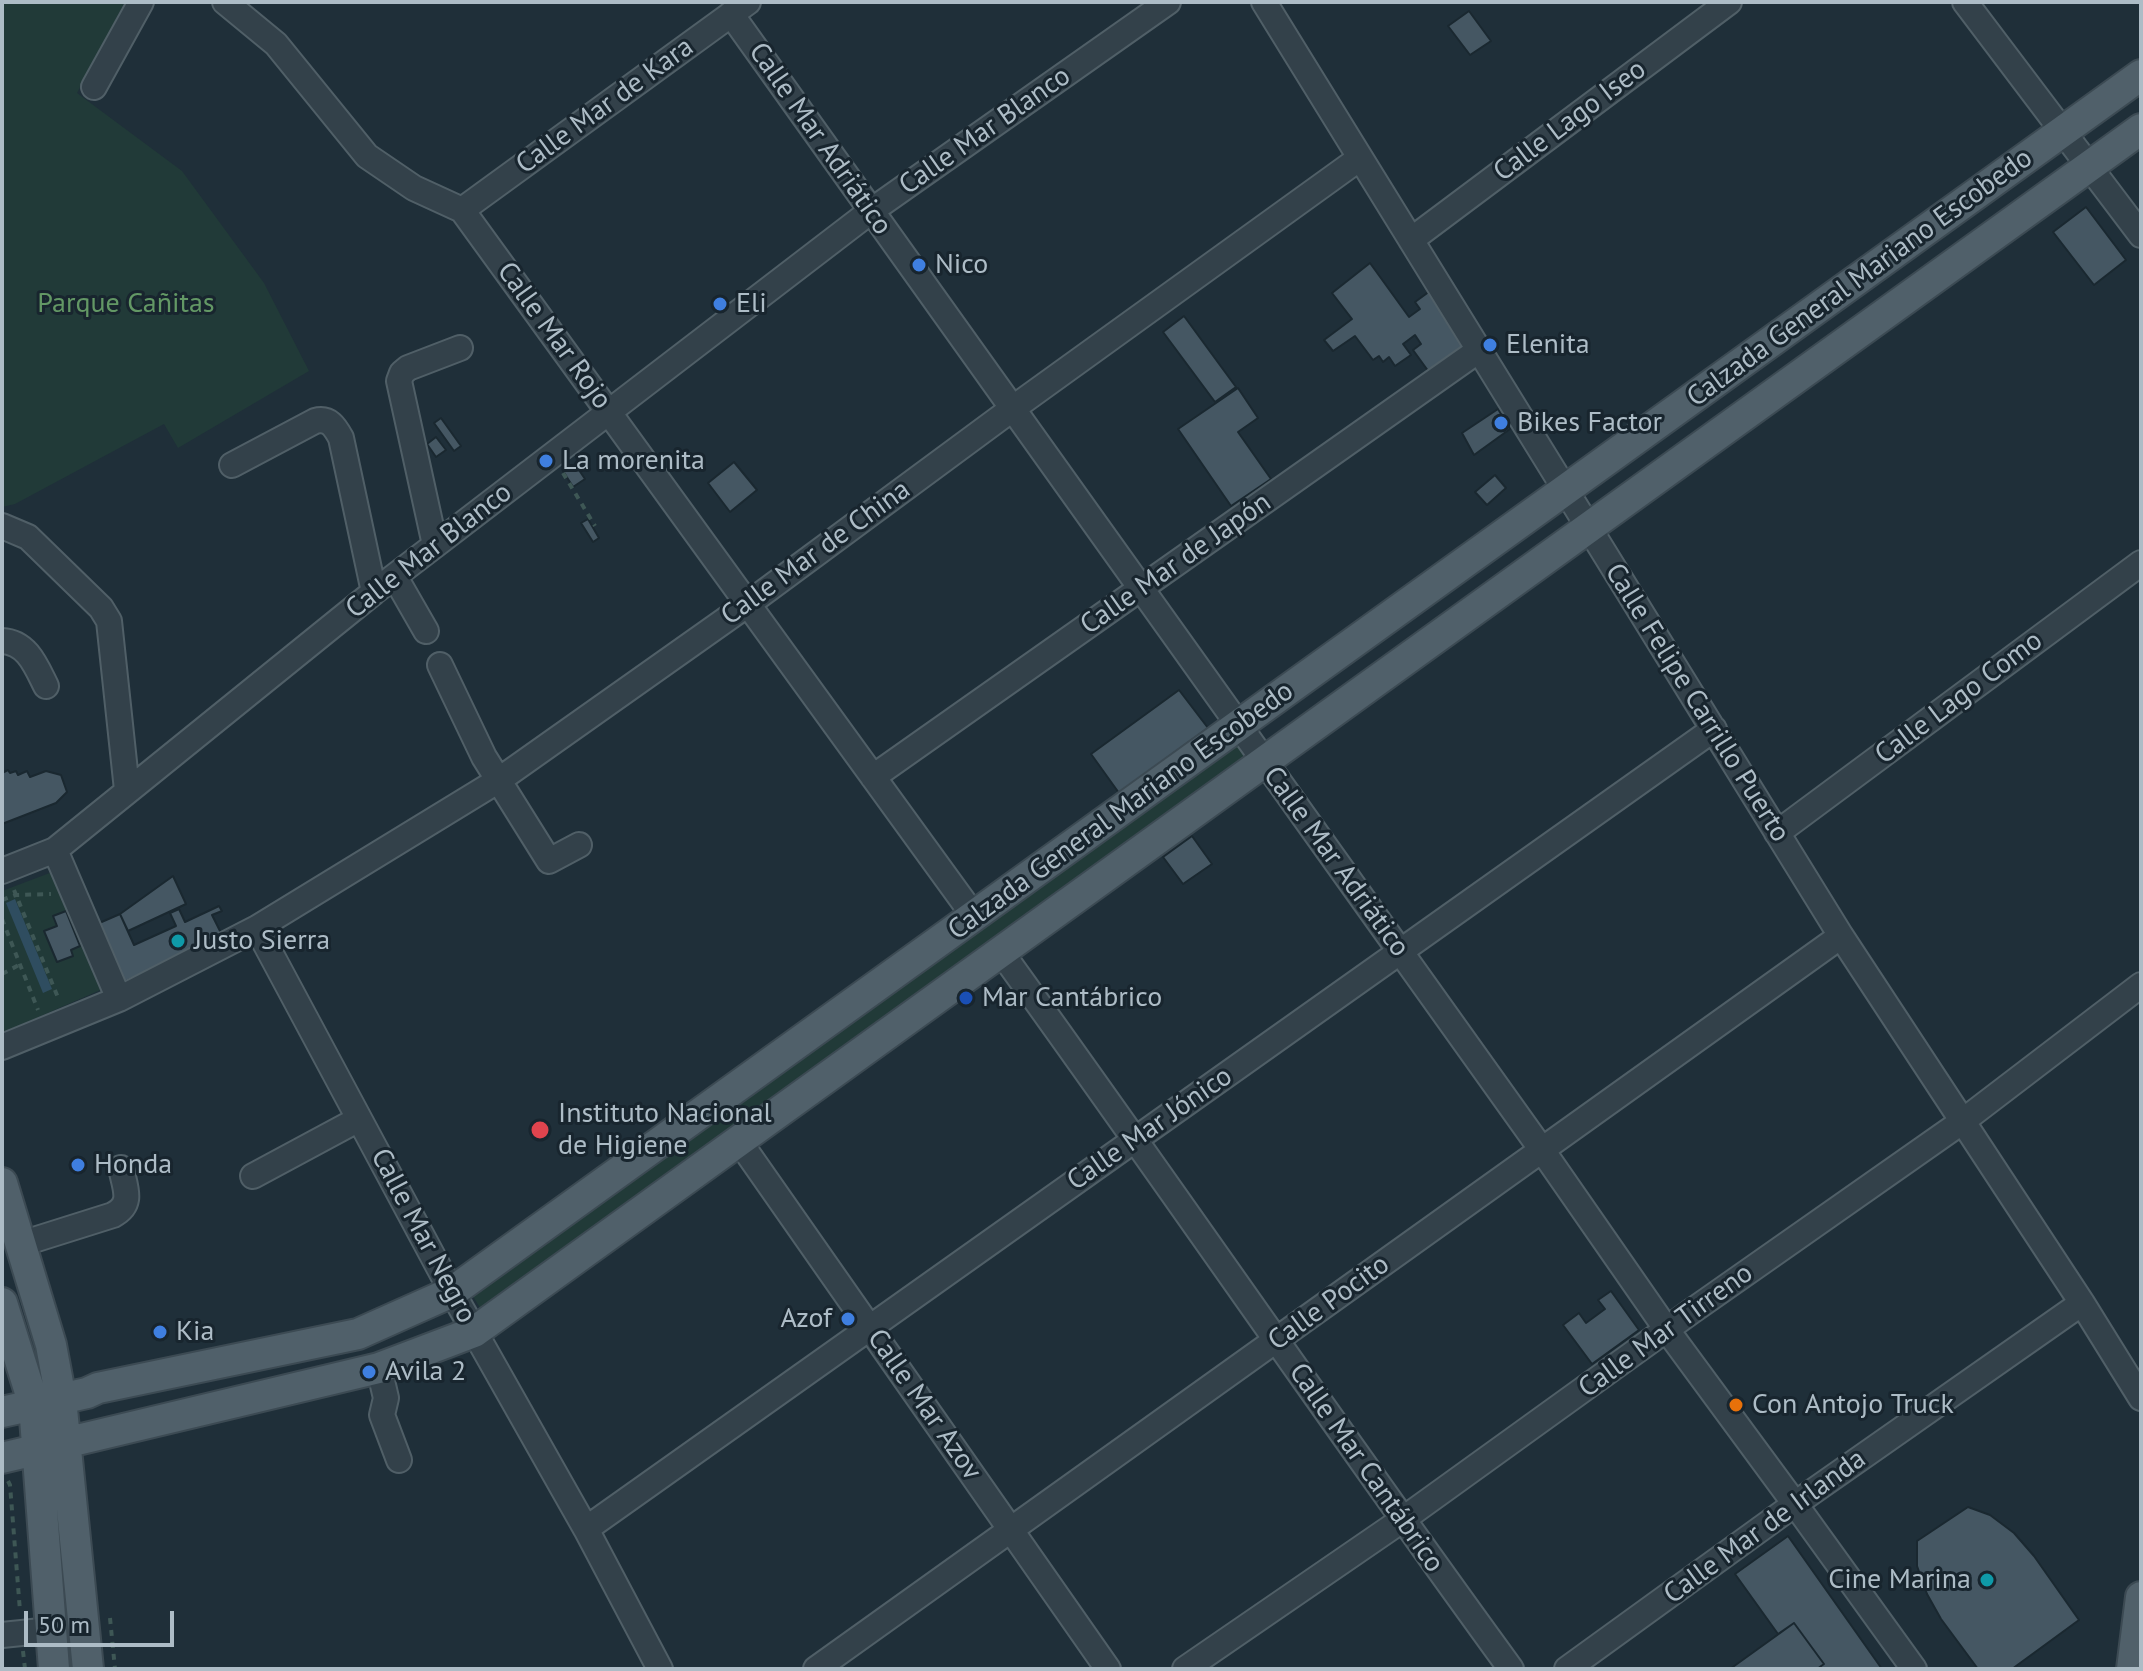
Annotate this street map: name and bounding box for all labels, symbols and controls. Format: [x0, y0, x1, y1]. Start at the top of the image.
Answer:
street label: Calle Mar de Kara [510, 30, 700, 182]
street label: Calle Mar Adriático [741, 36, 899, 242]
street label: Calle Lago Iseo [1487, 53, 1653, 189]
street label: Calle Mar Blanco [893, 60, 1077, 202]
street label: Calzada General Mariano Escobedo [1681, 141, 2039, 415]
place label: Nico [935, 248, 988, 282]
street label: Calle Mar Rojo [489, 256, 619, 416]
marker: Nico [910, 256, 928, 274]
park label: Parque Cañitas [37, 287, 215, 321]
place label: Eli [736, 287, 767, 321]
marker: Eli [711, 295, 729, 313]
place label: Elenita [1506, 328, 1590, 362]
marker: Elenita [1481, 336, 1499, 354]
place label: Bikes Factor [1517, 406, 1662, 440]
marker: Bikes Factor [1492, 414, 1510, 432]
place label: La morenita [562, 444, 705, 478]
marker: La morenita [537, 452, 555, 470]
street label: Calle Mar de China [715, 473, 917, 633]
street label: Calle Mar Blanco [339, 476, 519, 626]
street label: Calle Mar de Japón [1074, 486, 1278, 642]
street label: Calle Felipe Carrillo Puerto [1597, 558, 1797, 848]
street label: Calle Lago Como [1869, 624, 2049, 772]
street label: Calzada General Mariano Escobedo [942, 674, 1300, 948]
street label: Calle Mar Adriático [1256, 760, 1416, 964]
place label: Justo Sierra [194, 924, 330, 958]
marker: Justo Sierra [169, 932, 187, 950]
place label: Mar Cantábrico [982, 981, 1162, 1015]
marker: Mar Cantábrico [957, 989, 975, 1007]
street label: Calle Mar Jónico [1061, 1060, 1239, 1198]
place label: Instituto Nacional de Higiene [558, 1097, 772, 1163]
marker: Instituto Nacional de Higiene [529, 1119, 551, 1141]
street label: Calle Mar Negro [363, 1143, 483, 1329]
place label: Honda [94, 1148, 172, 1182]
marker: Honda [69, 1156, 87, 1174]
street label: Calle Pocito [1262, 1248, 1396, 1358]
street label: Calle Mar Tirreno [1572, 1257, 1760, 1405]
place label: Azof [781, 1302, 832, 1336]
marker: Azof [839, 1310, 857, 1328]
place label: Kia [176, 1315, 214, 1349]
marker: Kia [151, 1323, 169, 1341]
street label: Calle Mar Azov [860, 1323, 988, 1487]
place label: Avila 2 [385, 1355, 466, 1389]
street label: Calle Mar Cantábrico [1281, 1357, 1451, 1579]
marker: Avila 2 [360, 1363, 378, 1381]
place label: Con Antojo Truck [1752, 1388, 1954, 1422]
marker: Con Antojo Truck [1727, 1396, 1745, 1414]
street label: Calle Mar de Irlanda [1658, 1443, 1872, 1611]
place label: Cine Marina [1828, 1563, 1971, 1597]
marker: Cine Marina [1978, 1571, 1996, 1589]
scale bar [28, 1595, 178, 1645]
text: 50 m [38, 1609, 90, 1640]

